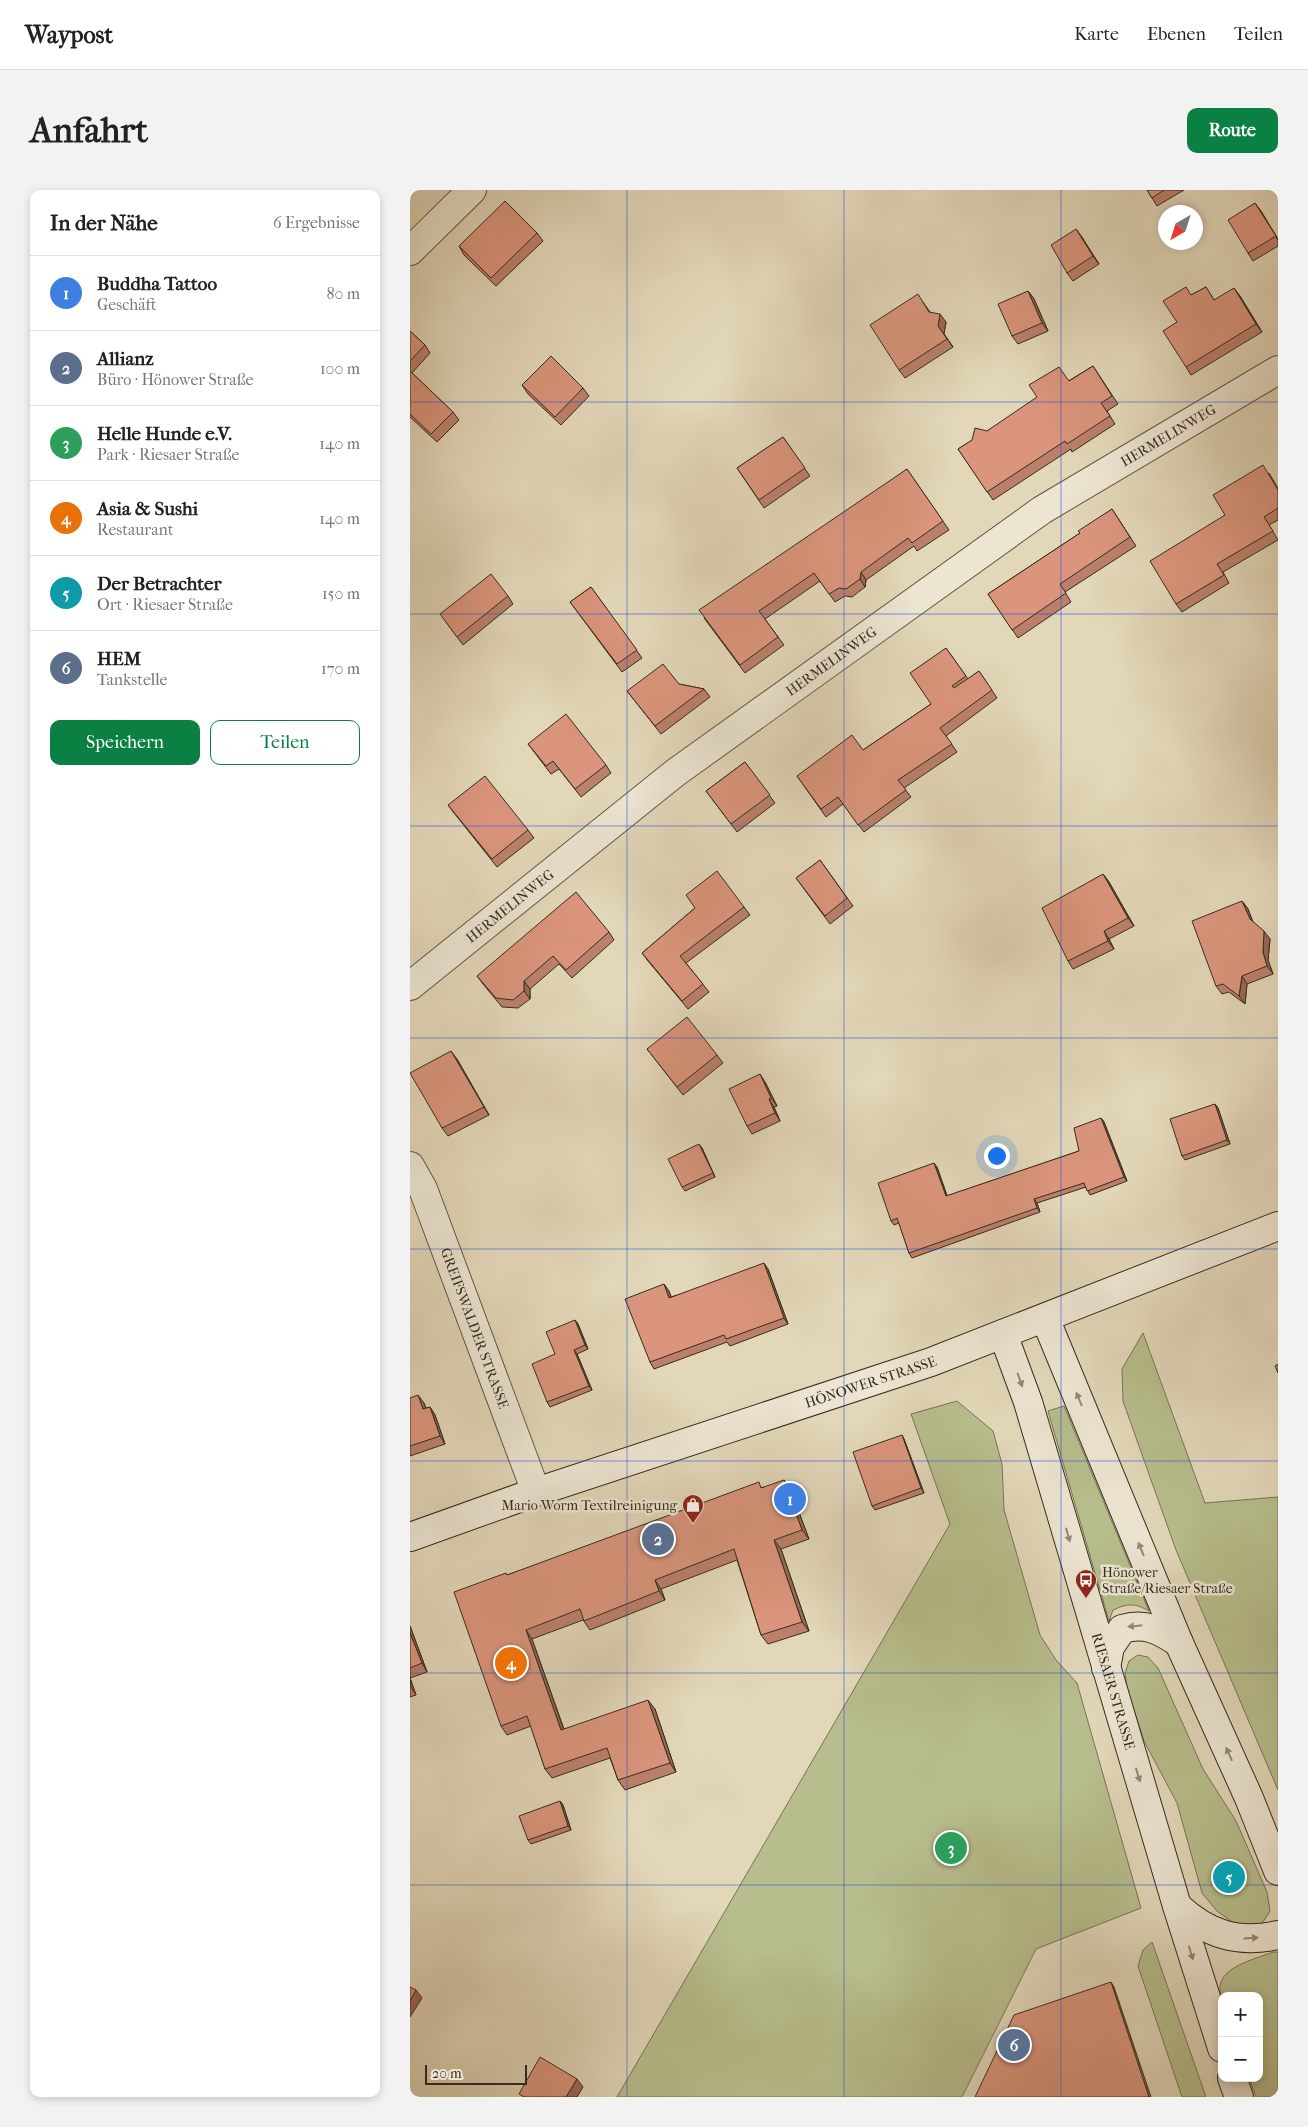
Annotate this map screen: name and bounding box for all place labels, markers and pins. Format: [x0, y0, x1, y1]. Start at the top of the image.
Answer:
pin: 1 [774, 1480, 806, 1518]
shop icon: Mario Worm Textilreinigung [681, 1493, 705, 1524]
place label: Mario Worm Textilreinigung [501, 1497, 678, 1514]
pin: 2 [642, 1520, 674, 1558]
place label: Hönower Straße/Riesaer Straße [1102, 1564, 1233, 1597]
bus stop icon: Hönower Straße/Riesaer Straße [1074, 1568, 1098, 1599]
pin: 4 [495, 1644, 527, 1682]
pin: 3 [935, 1829, 967, 1867]
pin: 5 [1213, 1858, 1245, 1896]
pin: 6 [998, 2026, 1030, 2064]

